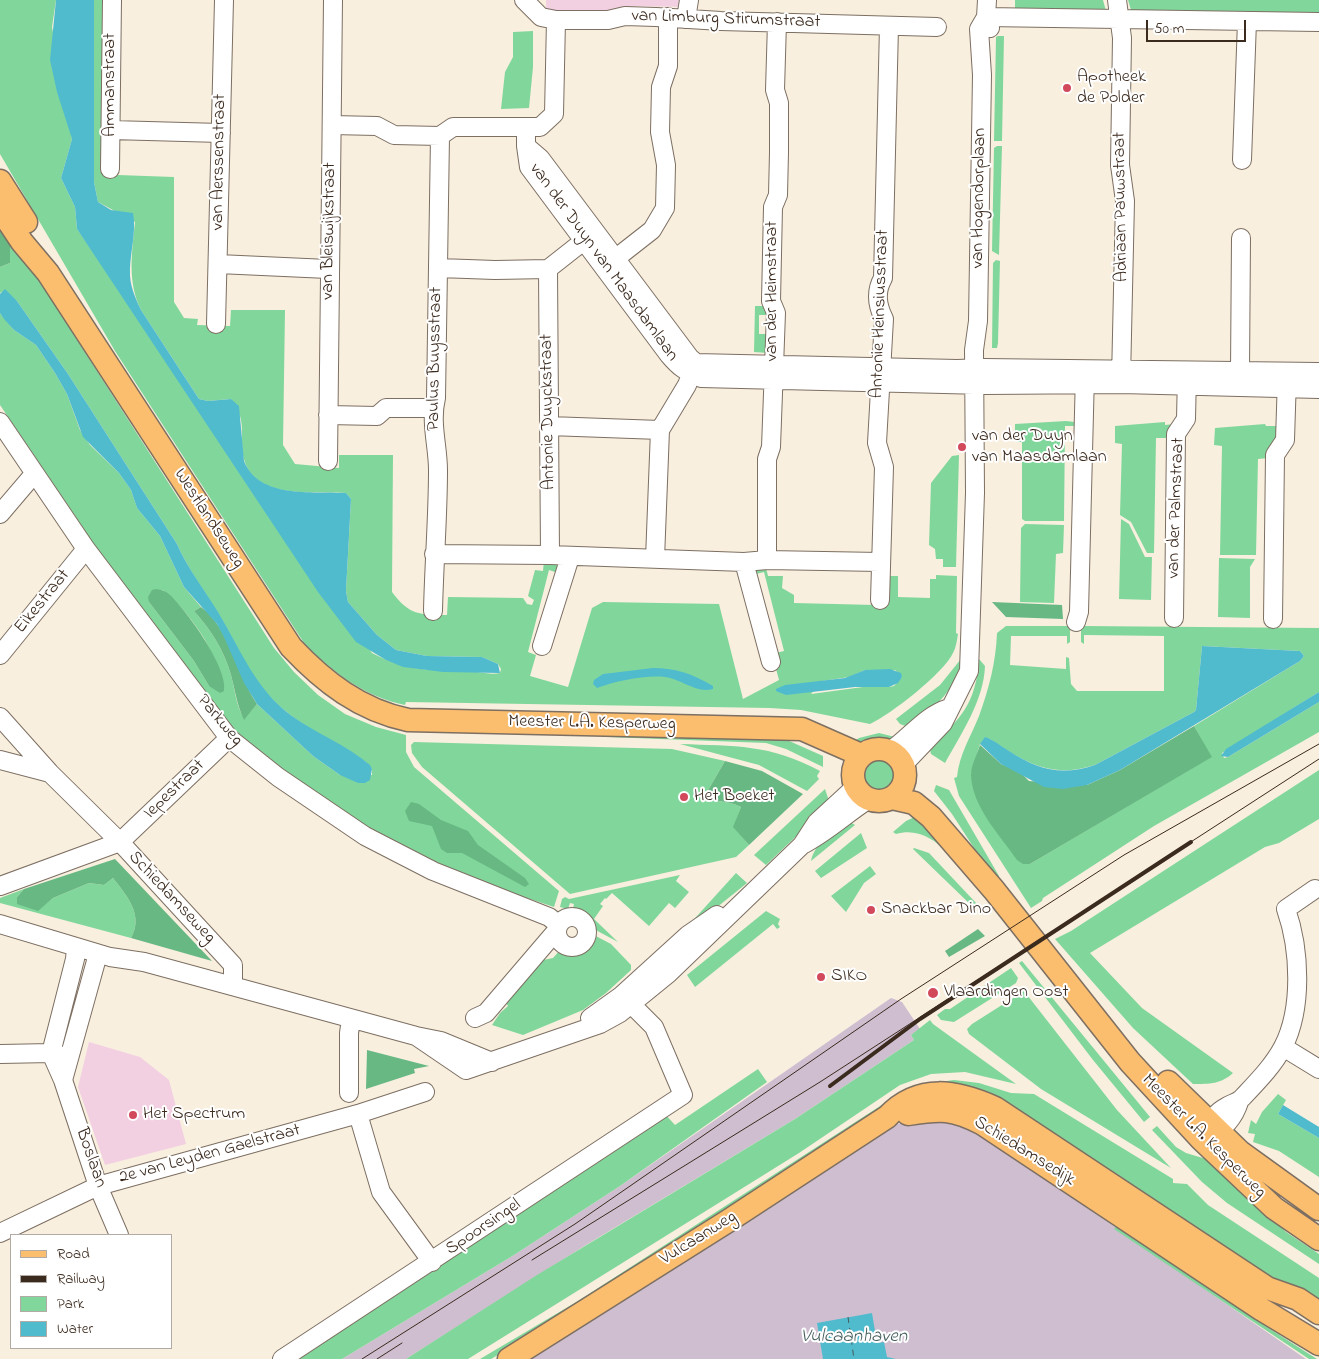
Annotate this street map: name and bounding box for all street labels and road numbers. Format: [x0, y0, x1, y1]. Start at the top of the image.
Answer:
street label: van Limburg Stirumstraat [631, 6, 821, 34]
street label: Ammanstraat [100, 33, 122, 137]
street label: van Aerssenstraat [208, 94, 232, 230]
street label: van Hogendorplaan [968, 128, 992, 268]
street label: Adriaan Pauwstraat [1110, 132, 1134, 282]
street label: van der Duyn van Maasdamlaan [524, 160, 682, 366]
street label: van Bleiswijkstraat [318, 162, 342, 300]
street label: van der Heimstraat [762, 221, 784, 361]
street label: Antonie Heinsiusstraat [867, 229, 895, 399]
street label: Paulus Buysstraat [424, 287, 448, 431]
street label: Antonie Duyckstraat [537, 334, 561, 490]
street label: van der Palmstraat [1164, 437, 1190, 579]
street label: Westlandseweg [168, 465, 248, 573]
street label: Eikestraat [11, 566, 75, 638]
street label: Parkweg [191, 691, 247, 751]
street label: Meester L.A. Kesperweg [508, 712, 676, 736]
street label: Iepestraat [140, 756, 210, 824]
street label: Schiedamseweg [123, 847, 219, 949]
street label: Meester L.A. Kesperweg [1136, 1070, 1270, 1204]
street label: Schiedamsedijk [969, 1112, 1079, 1192]
street label: 2e van Leyden Gaelstraat [117, 1120, 303, 1190]
street label: Boslaan [70, 1125, 110, 1191]
street label: Spoorsingel [442, 1195, 526, 1261]
street label: Vulcaanweg [657, 1207, 741, 1271]

